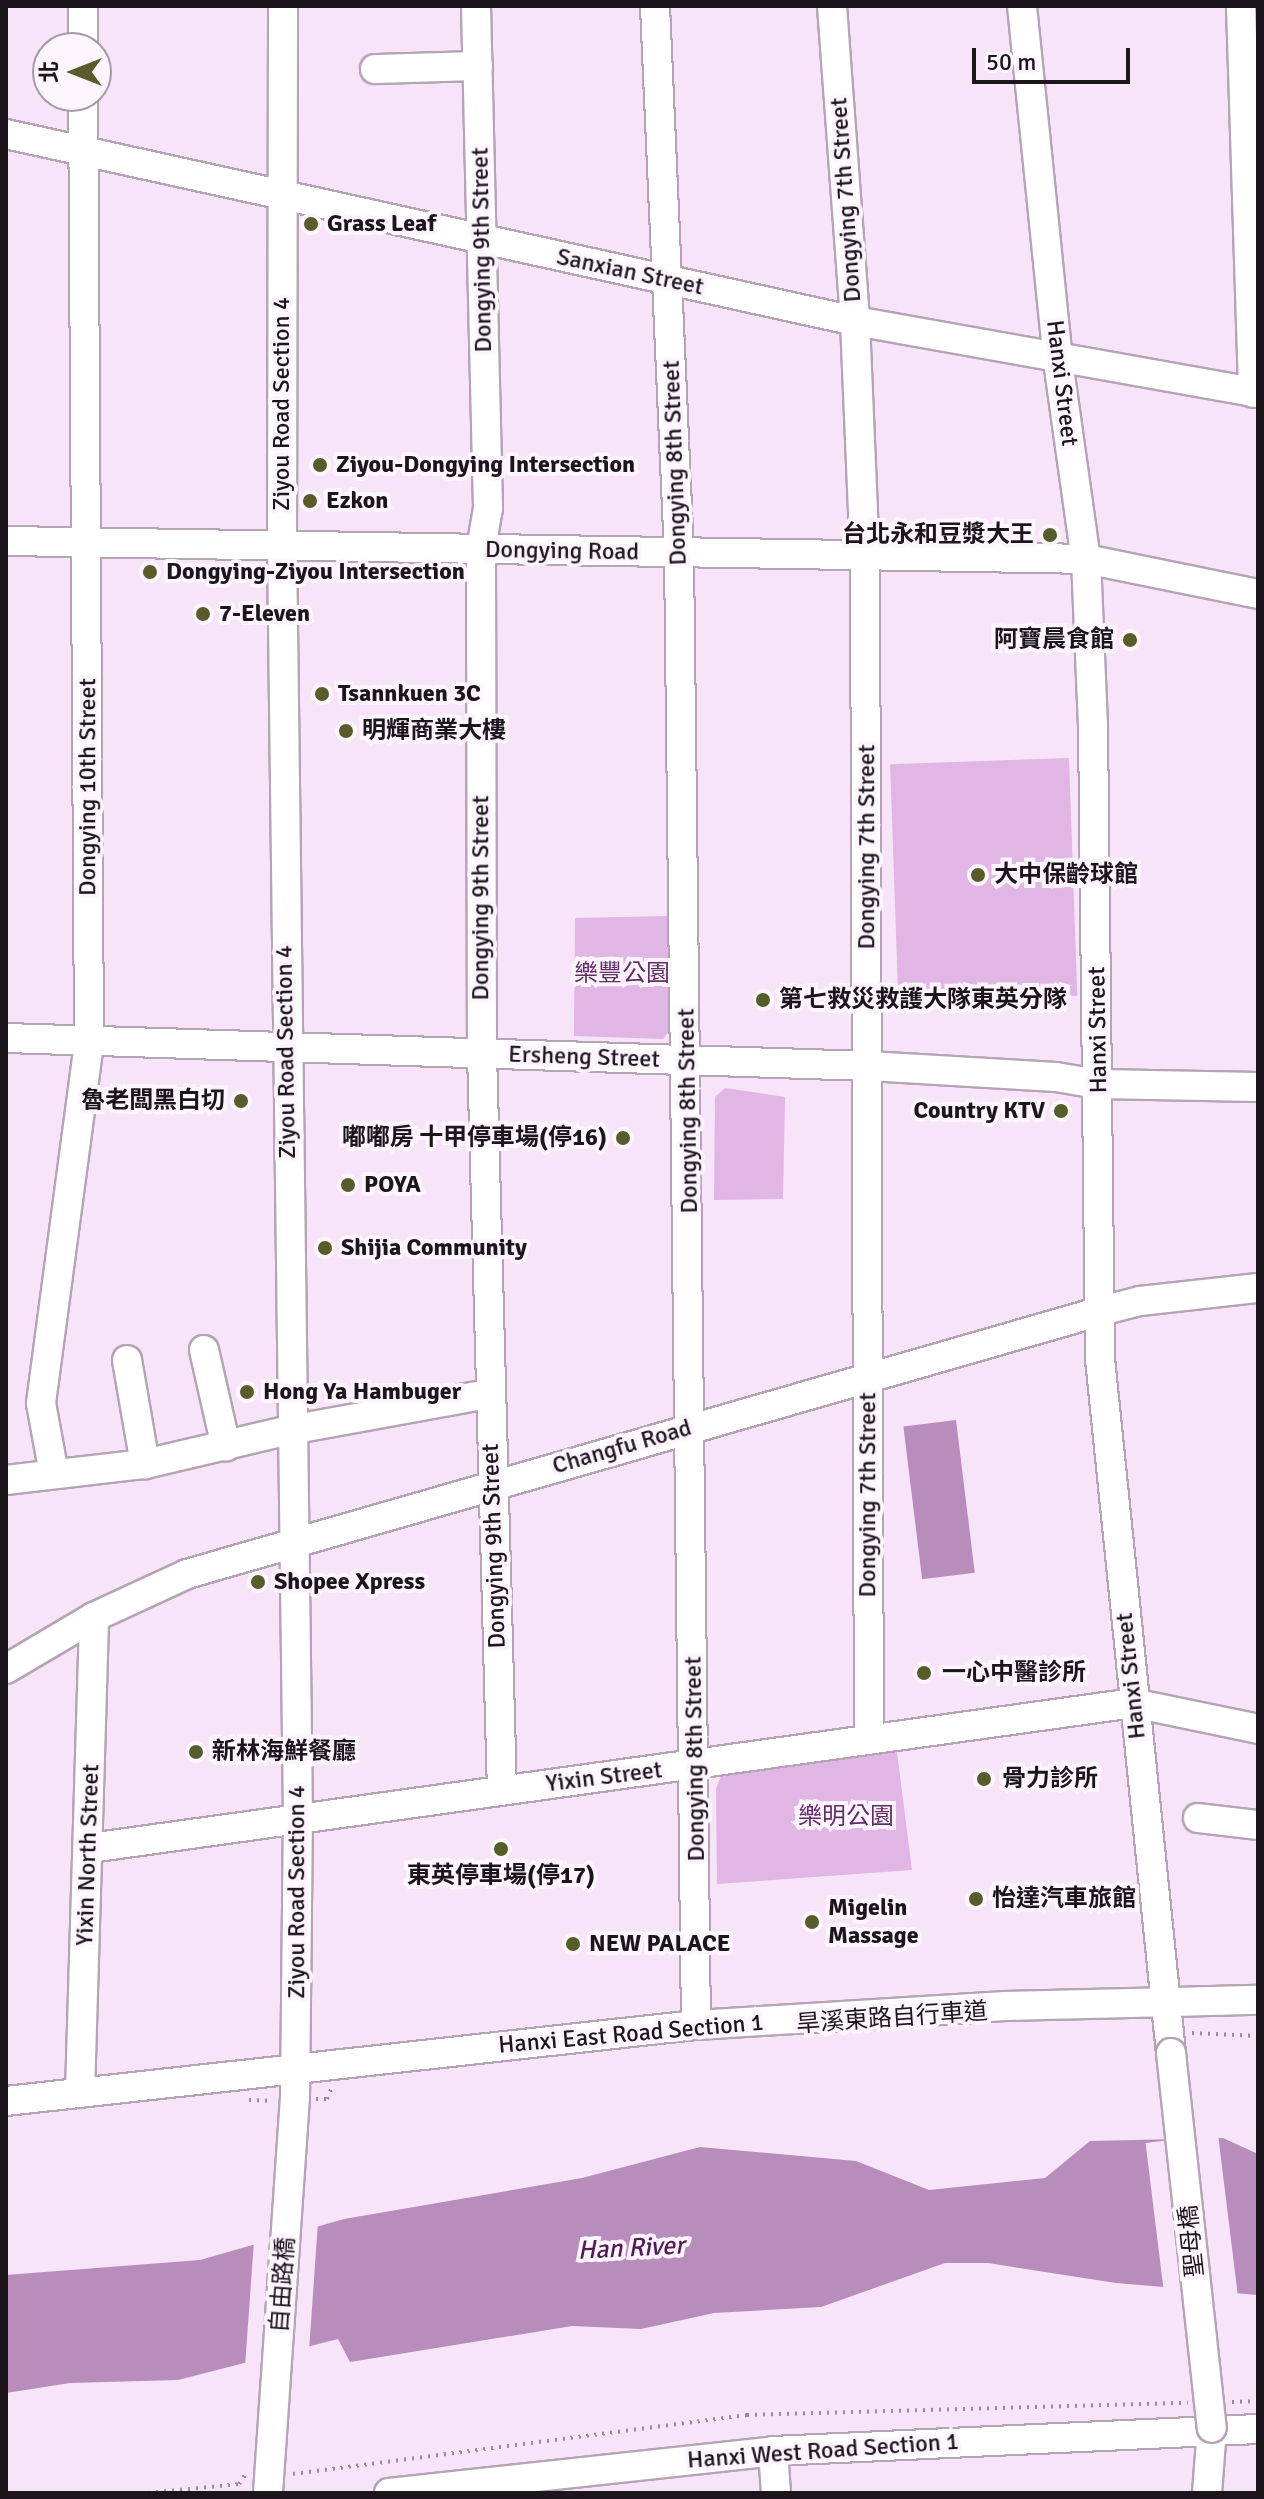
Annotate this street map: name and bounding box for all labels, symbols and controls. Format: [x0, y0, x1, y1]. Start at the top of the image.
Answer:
north arrow [32, 32, 112, 112]
scale bar [976, 32, 1134, 82]
text: 50 m [986, 47, 1036, 77]
text: 北 [36, 61, 63, 83]
street label: Dongying 7th Street [824, 97, 868, 303]
street label: Dongying 9th Street [466, 147, 498, 353]
place label: Grass Leaf [327, 210, 436, 238]
marker: Grass Leaf [302, 215, 320, 233]
street label: Sanxian Street [554, 242, 706, 302]
street label: Ziyou Road Section 4 [268, 297, 296, 511]
street label: Hanxi Street [1040, 318, 1084, 448]
street label: Dongying 8th Street [657, 360, 693, 566]
place label: Ziyou-Dongying Intersection [336, 451, 635, 479]
marker: Ziyou-Dongying Intersection [311, 456, 329, 474]
place label: Ezkon [326, 487, 388, 515]
marker: Ezkon [301, 492, 319, 510]
place label: 台北永和豆漿大王 [842, 521, 1034, 549]
marker: 台北永和豆漿大王 [1041, 526, 1059, 544]
street label: Dongying Road [485, 535, 639, 567]
place label: Dongying-Ziyou Intersection [166, 558, 465, 586]
marker: Dongying-Ziyou Intersection [141, 563, 159, 581]
place label: 7-Eleven [219, 600, 310, 628]
marker: 7-Eleven [194, 605, 212, 623]
place label: 阿寶晨食館 [994, 626, 1114, 654]
marker: 阿寶晨食館 [1121, 631, 1139, 649]
street label: Dongying 10th Street [74, 678, 102, 896]
place label: Tsannkuen 3C [338, 680, 481, 708]
marker: Tsannkuen 3C [313, 685, 331, 703]
place label: 明輝商業大樓 [362, 717, 506, 745]
marker: 明輝商業大樓 [337, 722, 355, 740]
street label: Dongying 7th Street [853, 744, 881, 950]
street label: Dongying 9th Street [467, 795, 495, 1001]
place label: 大中保齡球館 [994, 861, 1138, 889]
marker: 大中保齡球館 [969, 866, 987, 884]
street label: Ziyou Road Section 4 [270, 945, 302, 1159]
park label: 樂豐公園 [574, 960, 670, 988]
street label: Hanxi Street [1082, 966, 1114, 1094]
place label: 第七救災救護大隊東英分隊 [779, 986, 1067, 1014]
marker: 第七救災救護大隊東英分隊 [754, 991, 772, 1009]
street label: Dongying 8th Street [672, 1008, 704, 1214]
street label: Ersheng Street [508, 1040, 660, 1074]
place label: 魯老闆黑白切 [81, 1087, 225, 1115]
marker: 魯老闆黑白切 [232, 1092, 250, 1110]
place label: Country KTV [913, 1097, 1045, 1125]
marker: Country KTV [1052, 1102, 1070, 1120]
place label: 嘟嘟房 十甲停車場(停16) [342, 1124, 607, 1152]
marker: 嘟嘟房 十甲停車場(停16) [614, 1129, 632, 1147]
place label: POYA [364, 1171, 421, 1199]
marker: POYA [339, 1176, 357, 1194]
place label: Shijia Community [341, 1234, 527, 1262]
marker: Shijia Community [316, 1239, 334, 1257]
place label: Hong Ya Hambuger [263, 1378, 461, 1406]
marker: Hong Ya Hambuger [238, 1383, 256, 1401]
street label: Dongying 7th Street [854, 1392, 882, 1598]
street label: Changfu Road [549, 1413, 695, 1481]
street label: Dongying 9th Street [476, 1443, 512, 1649]
place label: Shopee Xpress [274, 1568, 425, 1596]
marker: Shopee Xpress [249, 1573, 267, 1591]
street label: Hanxi Street [1110, 1611, 1152, 1741]
street label: Dongying 8th Street [679, 1656, 711, 1862]
place label: 一心中醫診所 [942, 1659, 1086, 1687]
marker: 一心中醫診所 [913, 1662, 935, 1684]
place label: 新林海鮮餐廳 [212, 1738, 356, 1766]
marker: 新林海鮮餐廳 [187, 1743, 205, 1761]
street label: Yixin Street [544, 1756, 664, 1798]
street label: Yixin North Street [70, 1764, 106, 1946]
place label: 骨力診所 [1002, 1765, 1098, 1793]
marker: 骨力診所 [973, 1768, 995, 1790]
street label: Ziyou Road Section 4 [283, 1785, 311, 1999]
park label: 樂明公園 [798, 1803, 894, 1831]
marker: 東英停車場(停17) [492, 1840, 510, 1858]
place label: 東英停車場(停17) [407, 1862, 595, 1890]
place label: 怡達汽車旅館 [992, 1885, 1136, 1913]
marker: 怡達汽車旅館 [967, 1890, 985, 1908]
place label: Migelin Massage [828, 1894, 919, 1950]
marker: Migelin Massage [803, 1913, 821, 1931]
place label: NEW PALACE [589, 1930, 730, 1958]
marker: NEW PALACE [564, 1935, 582, 1953]
street label: 旱溪東路自行車道 [795, 1997, 989, 2039]
street label: Hanxi East Road Section 1 [497, 2008, 765, 2060]
street label: 聖母橋 [1174, 2204, 1210, 2278]
water label: Han River [577, 2231, 685, 2267]
street label: 自由路橋 [265, 2236, 301, 2334]
street label: Hanxi West Road Section 1 [686, 2427, 960, 2475]

